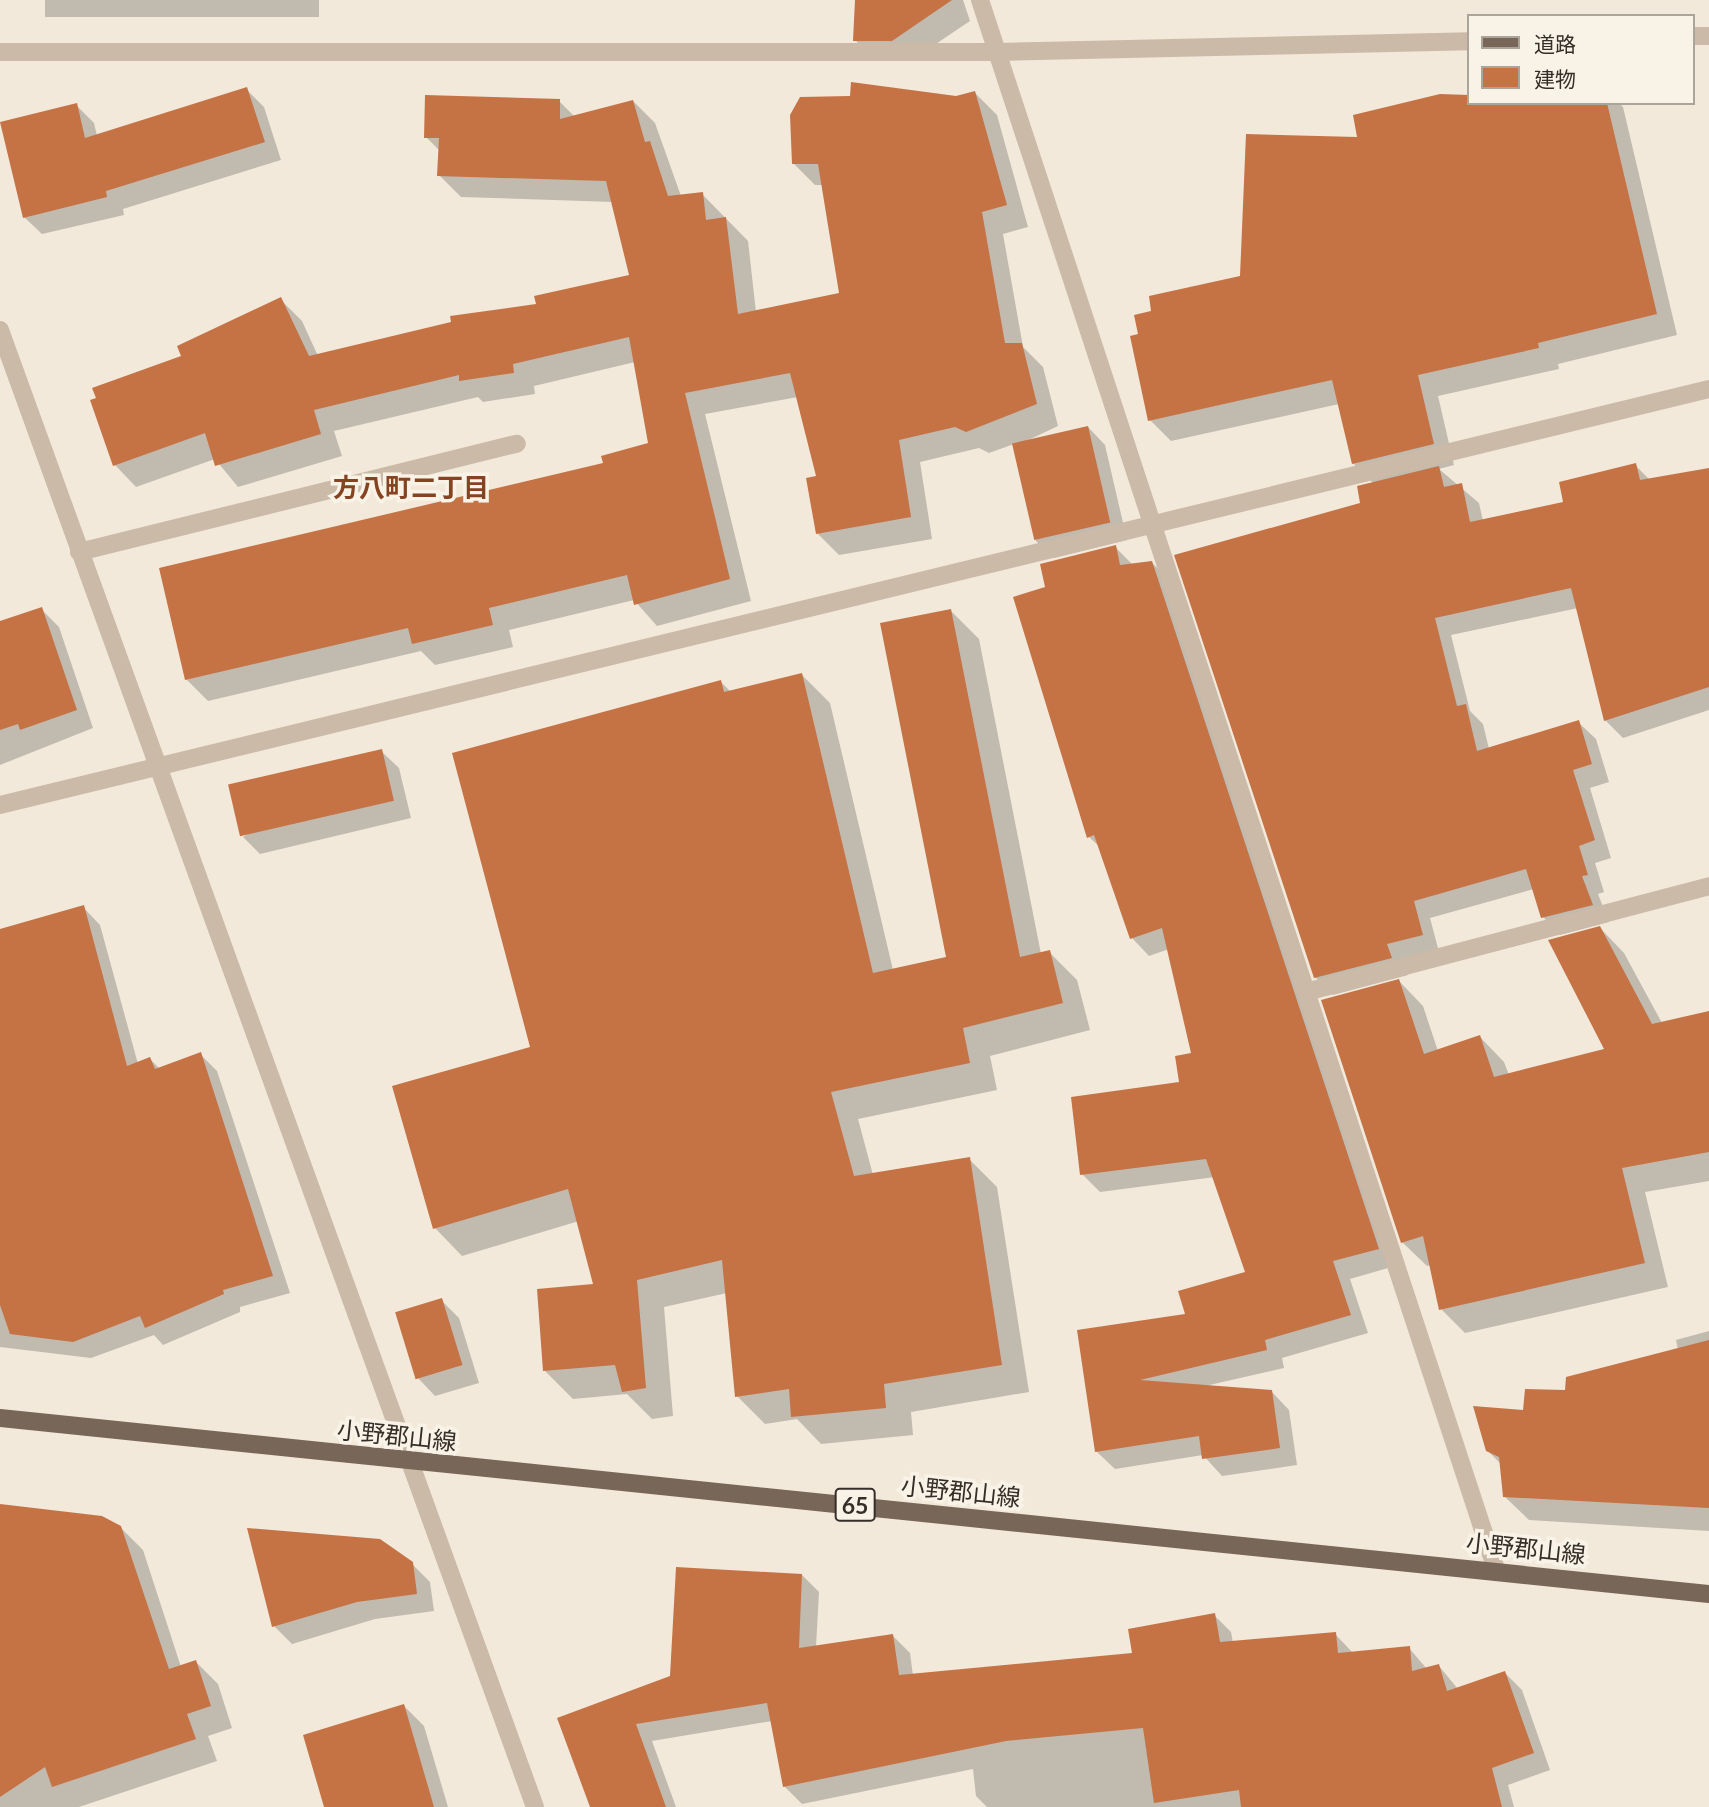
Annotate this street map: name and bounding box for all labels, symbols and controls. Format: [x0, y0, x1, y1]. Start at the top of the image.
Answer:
legend [1468, 14, 1695, 105]
text: 道路 [1534, 31, 1576, 56]
text: 建物 [1534, 66, 1576, 91]
district label: 方八町二丁目 [333, 472, 489, 504]
street label: 小野郡山線 [336, 1414, 458, 1456]
street label: 小野郡山線 [900, 1470, 1022, 1512]
road number: 65 [834, 1486, 876, 1524]
street label: 小野郡山線 [1465, 1527, 1587, 1569]

